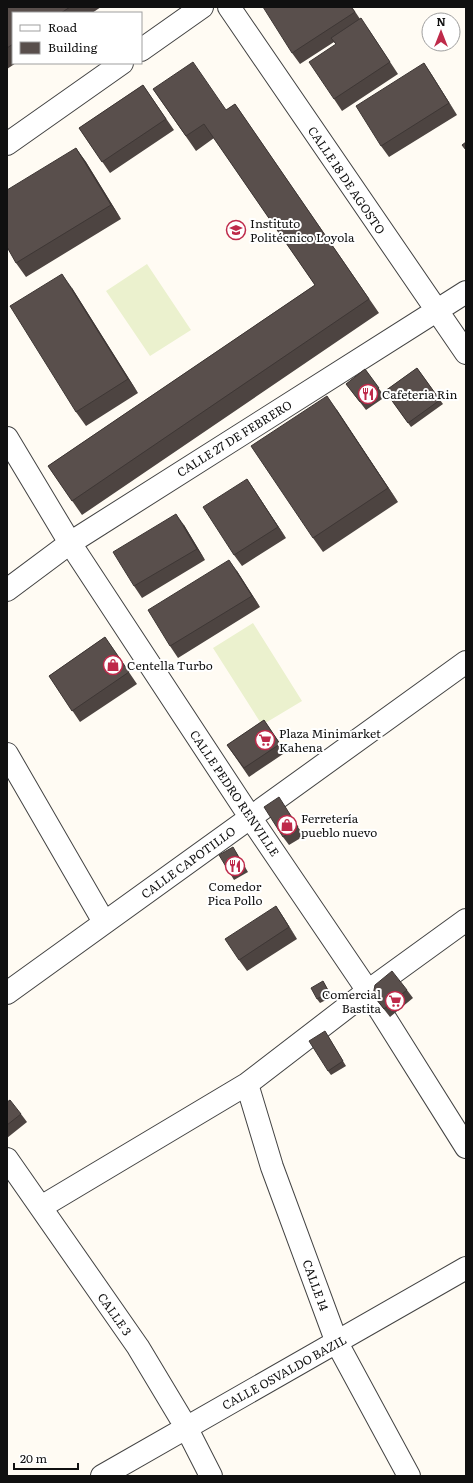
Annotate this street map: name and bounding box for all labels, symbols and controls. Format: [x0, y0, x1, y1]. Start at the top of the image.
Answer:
legend [12, 12, 142, 64]
north arrow [421, 12, 461, 52]
text: N [436, 13, 446, 29]
text: Road [48, 18, 78, 36]
text: Building [48, 38, 98, 56]
street label: CALLE 18 DE AGOSTO [304, 122, 390, 238]
place label: Instituto Politécnico Loyola [250, 214, 355, 246]
school or university icon: Instituto Politécnico Loyola [225, 219, 247, 241]
restaurant icon: Cafeteria Rin [357, 383, 379, 405]
place label: Cafeteria Rin [382, 385, 457, 403]
street label: CALLE 27 DE FEBRERO [173, 395, 295, 481]
shop icon: Centella Turbo [102, 654, 124, 676]
place label: Centella Turbo [127, 656, 213, 674]
place label: Plaza Minimarket Kahena [279, 724, 381, 756]
street label: CALLE PEDRO RENVILLE [186, 726, 284, 860]
supermarket icon: Plaza Minimarket Kahena [254, 729, 276, 751]
place label: Ferretería pueblo nuevo [301, 809, 377, 841]
shop icon: Ferretería pueblo nuevo [276, 814, 298, 836]
street label: CALLE CAPOTILLO [137, 821, 239, 903]
restaurant icon: Comedor Pica Pollo [224, 855, 246, 877]
place label: Comedor Pica Pollo [207, 877, 263, 909]
place label: Comercial Bastita [322, 985, 382, 1017]
supermarket icon: Comercial Bastita [384, 990, 406, 1012]
street label: CALLE 14 [298, 1257, 334, 1313]
street label: CALLE 3 [94, 1289, 136, 1339]
street label: CALLE OSVALDO BAZIL [218, 1330, 350, 1414]
scale bar [14, 1445, 78, 1471]
text: 20 m [20, 1449, 47, 1467]

